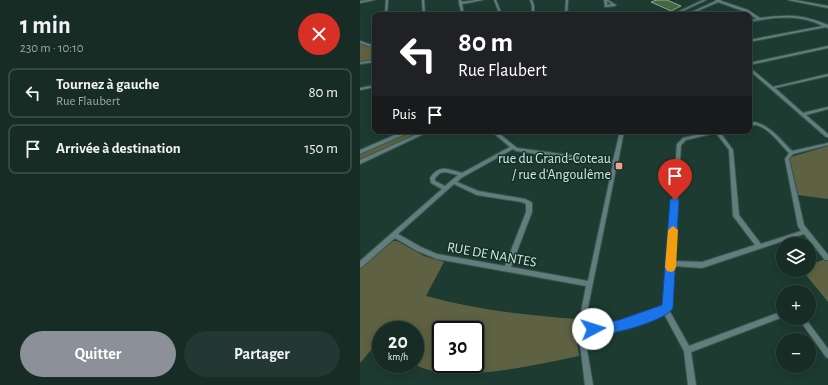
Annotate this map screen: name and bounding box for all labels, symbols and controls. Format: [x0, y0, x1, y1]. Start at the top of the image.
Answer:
button: close [298, 13, 340, 55]
text: 1 min [20, 14, 71, 38]
icon: left [392, 28, 444, 80]
text: 80 m [458, 29, 513, 57]
text: 230 m · 10:10 [20, 42, 84, 55]
text: Rue Flaubert [458, 62, 547, 80]
text: Tournez à gauche [56, 77, 159, 92]
icon: left [22, 82, 44, 104]
text: 80 m [308, 85, 338, 100]
text: Rue Flaubert [56, 95, 120, 108]
icon: arrive [424, 104, 446, 126]
text: Puis [392, 107, 416, 122]
icon: arrive [22, 138, 44, 160]
text: Arrivée à destination [56, 141, 181, 156]
text: 150 m [304, 141, 338, 156]
place label: rue du Grand-Coteau / rue d'Angoulême [498, 152, 611, 182]
pin [658, 159, 692, 200]
marker: rue du Grand-Coteau / rue d'Angoulême [614, 161, 624, 171]
icon: arrive [664, 165, 686, 187]
map controls [776, 237, 816, 373]
button: layers [776, 237, 816, 277]
street label: RUE DE NANTES [446, 240, 538, 270]
button: + [776, 285, 816, 325]
position arrow [572, 308, 614, 350]
speed limit sign: 30 [432, 321, 484, 373]
button: Quitter [20, 331, 176, 377]
button: Partager [184, 331, 340, 377]
text: 20 [388, 332, 408, 352]
button: − [776, 333, 816, 373]
text: km/h [388, 352, 408, 362]

